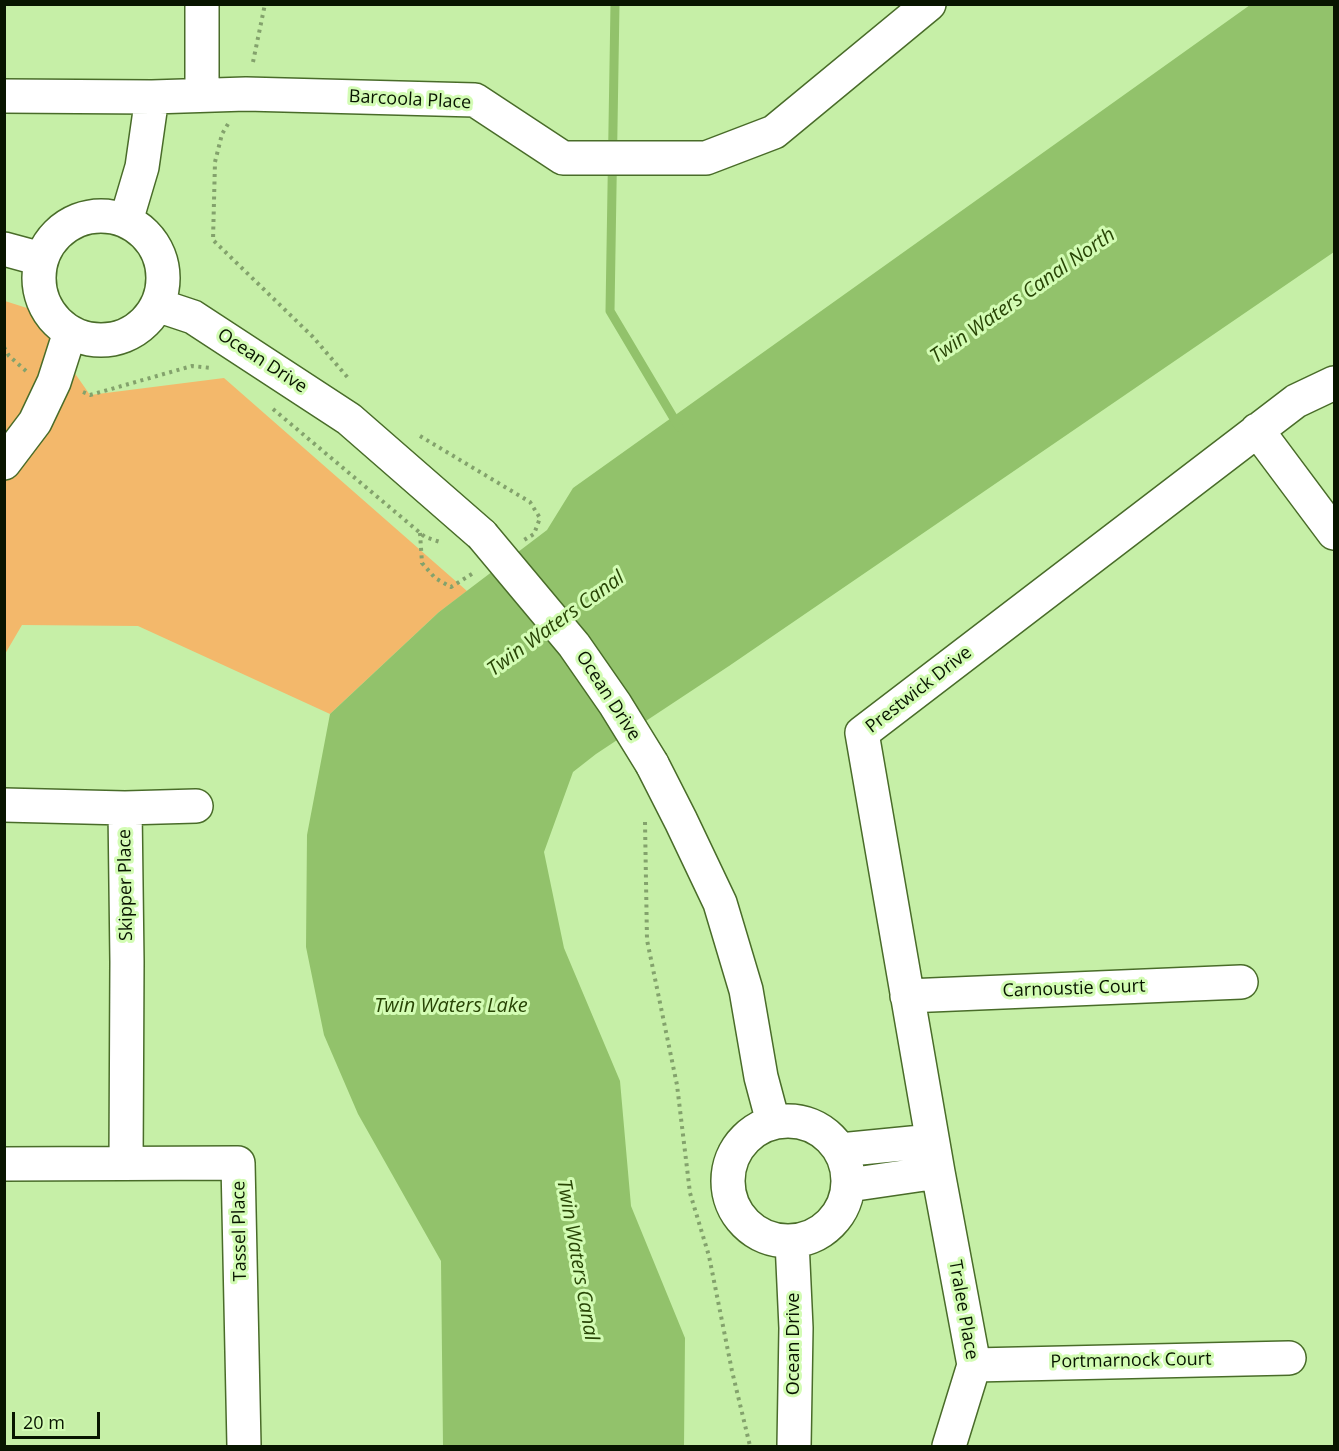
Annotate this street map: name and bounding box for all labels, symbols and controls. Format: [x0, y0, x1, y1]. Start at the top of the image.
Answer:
street label: Barcoola Place [348, 86, 472, 114]
water label: Twin Waters Canal North [926, 223, 1120, 369]
street label: Ocean Drive [213, 324, 311, 398]
water label: Twin Waters Canal [483, 566, 629, 682]
street label: Prestwick Drive [862, 642, 976, 738]
street label: Ocean Drive [571, 647, 645, 745]
street label: Skipper Place [114, 829, 138, 941]
street label: Carnoustie Court [1002, 976, 1146, 1002]
water label: Twin Waters Lake [374, 994, 528, 1018]
water label: Twin Waters Canal [551, 1177, 603, 1343]
street label: Tassel Place [228, 1181, 252, 1281]
street label: Tralee Place [944, 1258, 982, 1362]
street label: Ocean Drive [783, 1293, 805, 1395]
street label: Portmarnock Court [1050, 1349, 1212, 1373]
scale bar [15, 1400, 104, 1438]
text: 20 m [23, 1410, 65, 1434]

